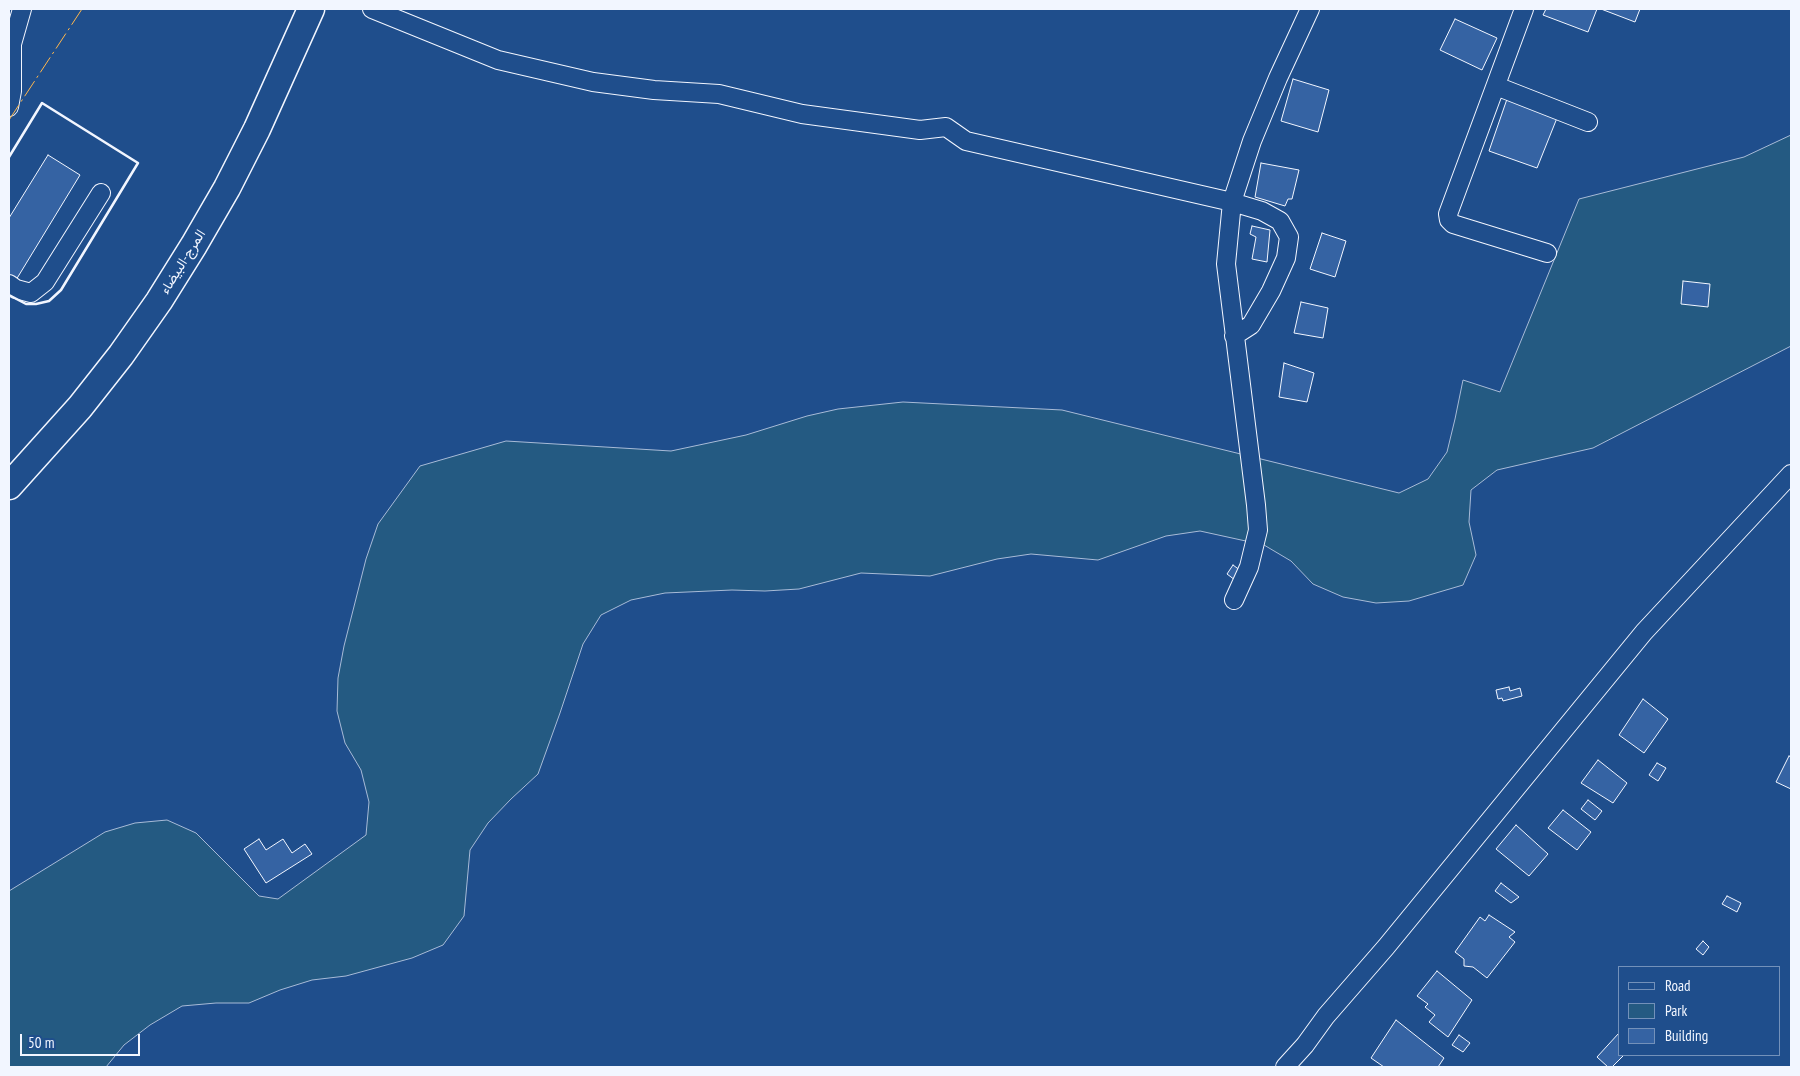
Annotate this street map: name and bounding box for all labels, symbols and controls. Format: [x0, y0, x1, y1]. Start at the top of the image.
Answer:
street label: المرج-البيضاء [157, 227, 209, 297]
legend [1618, 966, 1780, 1056]
text: Road [1665, 976, 1691, 995]
text: Park [1665, 1001, 1687, 1020]
scale bar [22, 1024, 142, 1056]
text: Building [1665, 1026, 1708, 1045]
text: 50 m [28, 1033, 54, 1052]

